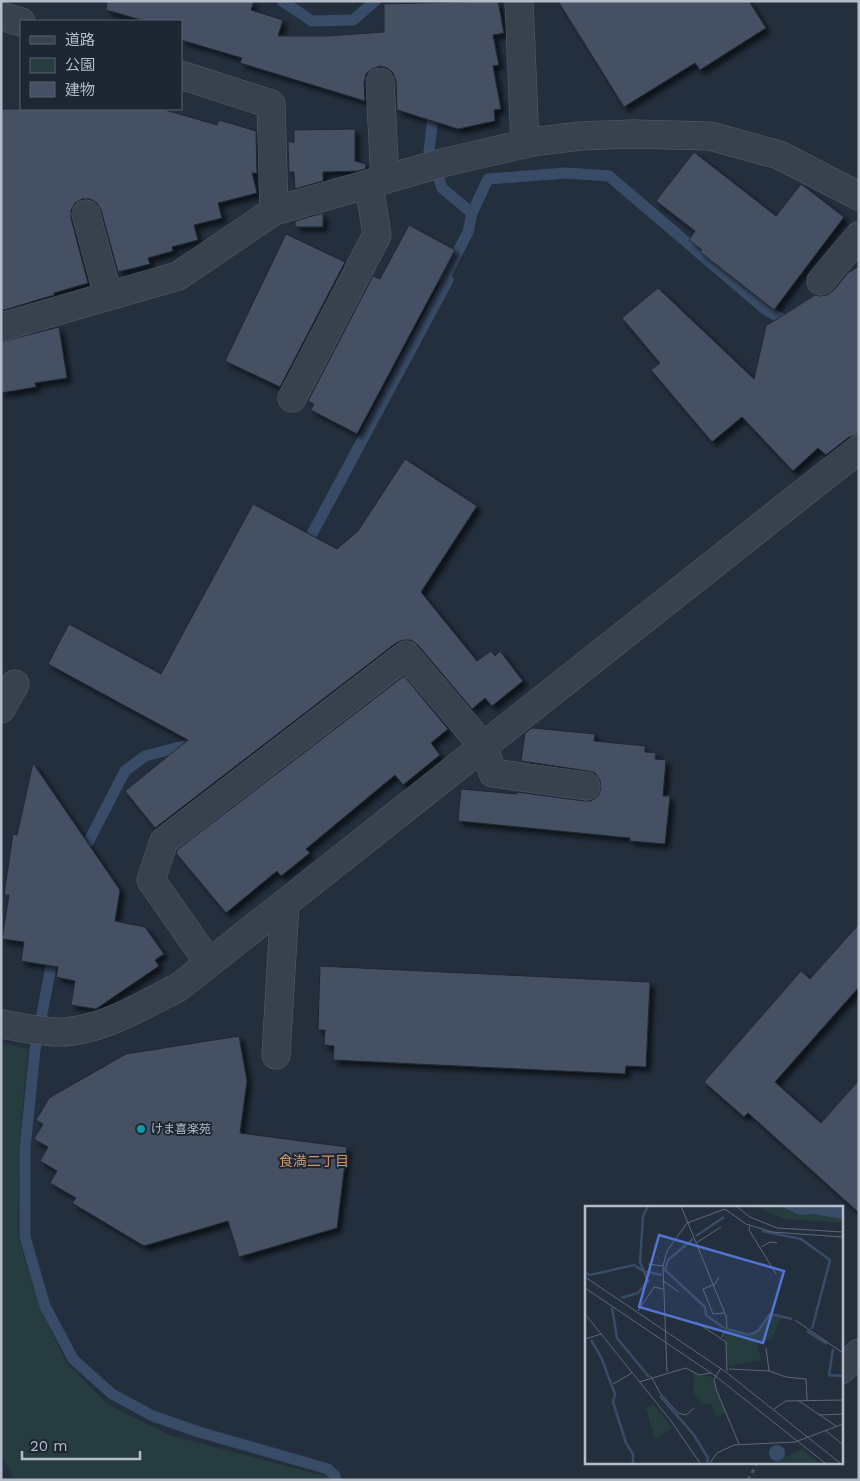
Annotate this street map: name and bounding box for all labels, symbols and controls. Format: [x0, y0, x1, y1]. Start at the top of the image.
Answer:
legend [20, 20, 182, 110]
text: 道路 [65, 31, 95, 49]
text: 公園 [65, 56, 95, 74]
text: 建物 [65, 81, 95, 99]
place label: けま喜楽苑 [151, 1122, 211, 1136]
marker: けま喜楽苑 [135, 1123, 147, 1135]
district label: 食満二丁目 [279, 1153, 349, 1169]
inset map [585, 1206, 842, 1464]
scale bar [22, 1428, 140, 1460]
text: 20 m [30, 1437, 68, 1455]

